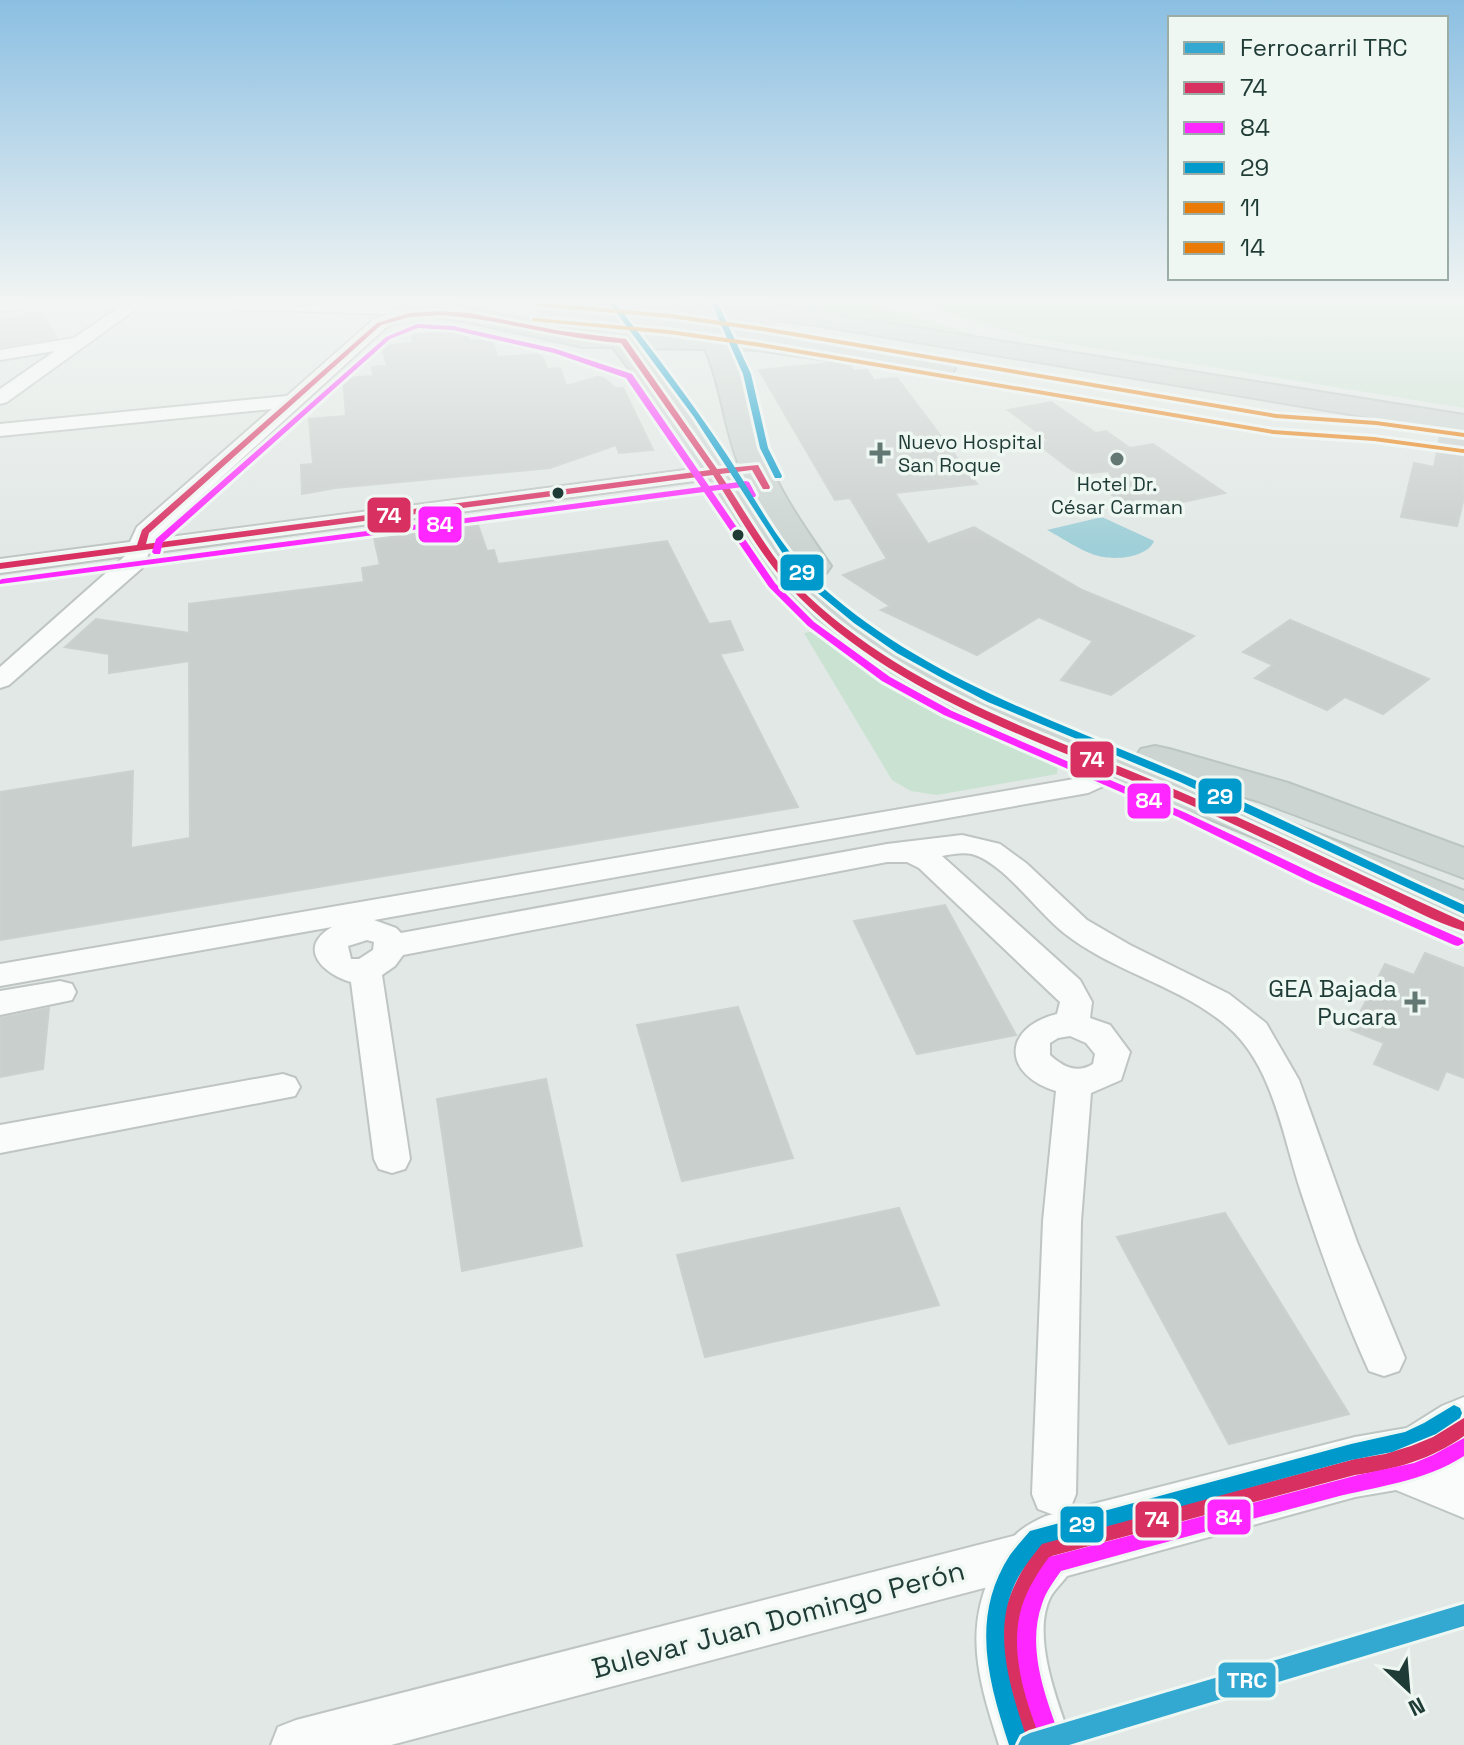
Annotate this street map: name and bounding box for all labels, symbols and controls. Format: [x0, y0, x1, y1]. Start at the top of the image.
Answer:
legend [1168, 16, 1448, 280]
text: Ferrocarril TRC [1240, 32, 1408, 63]
text: 74 [1240, 72, 1267, 103]
text: 84 [1240, 112, 1270, 143]
text: 29 [1240, 152, 1269, 183]
text: 11 [1240, 192, 1260, 223]
text: 14 [1240, 232, 1265, 263]
place label: Nuevo Hospital San Roque [898, 429, 1042, 478]
marker: Nuevo Hospital San Roque [869, 442, 891, 464]
marker: Hotel Dr. César Carman [1108, 450, 1126, 468]
place label: Hotel Dr. César Carman [1051, 471, 1183, 520]
unlabelled marker [550, 485, 566, 501]
line badge: 74 [366, 496, 412, 534]
text: 74 [376, 501, 402, 529]
line badge: 84 [417, 505, 463, 544]
text: 84 [426, 510, 454, 538]
unlabelled marker [730, 527, 746, 543]
line badge: 29 [779, 553, 825, 592]
text: 29 [789, 558, 815, 586]
line badge: 74 [1069, 740, 1115, 779]
text: 74 [1079, 745, 1105, 773]
line badge: 29 [1197, 777, 1243, 815]
line badge: 84 [1126, 782, 1172, 820]
text: 29 [1207, 782, 1233, 810]
text: 84 [1135, 786, 1163, 814]
place label: GEA Bajada Pucara [1268, 973, 1397, 1032]
marker: GEA Bajada Pucara [1404, 991, 1426, 1013]
line badge: 84 [1206, 1498, 1252, 1536]
line badge: 74 [1134, 1500, 1180, 1539]
text: 84 [1215, 1503, 1243, 1531]
line badge: 29 [1059, 1505, 1105, 1544]
text: 74 [1144, 1505, 1170, 1533]
text: 29 [1069, 1510, 1095, 1538]
street label: Bulevar Juan Domingo Perón [588, 1552, 968, 1686]
north arrow [1368, 1649, 1448, 1729]
line badge: TRC [1217, 1661, 1277, 1699]
text: TRC [1226, 1666, 1268, 1694]
text: N [1404, 1691, 1430, 1723]

